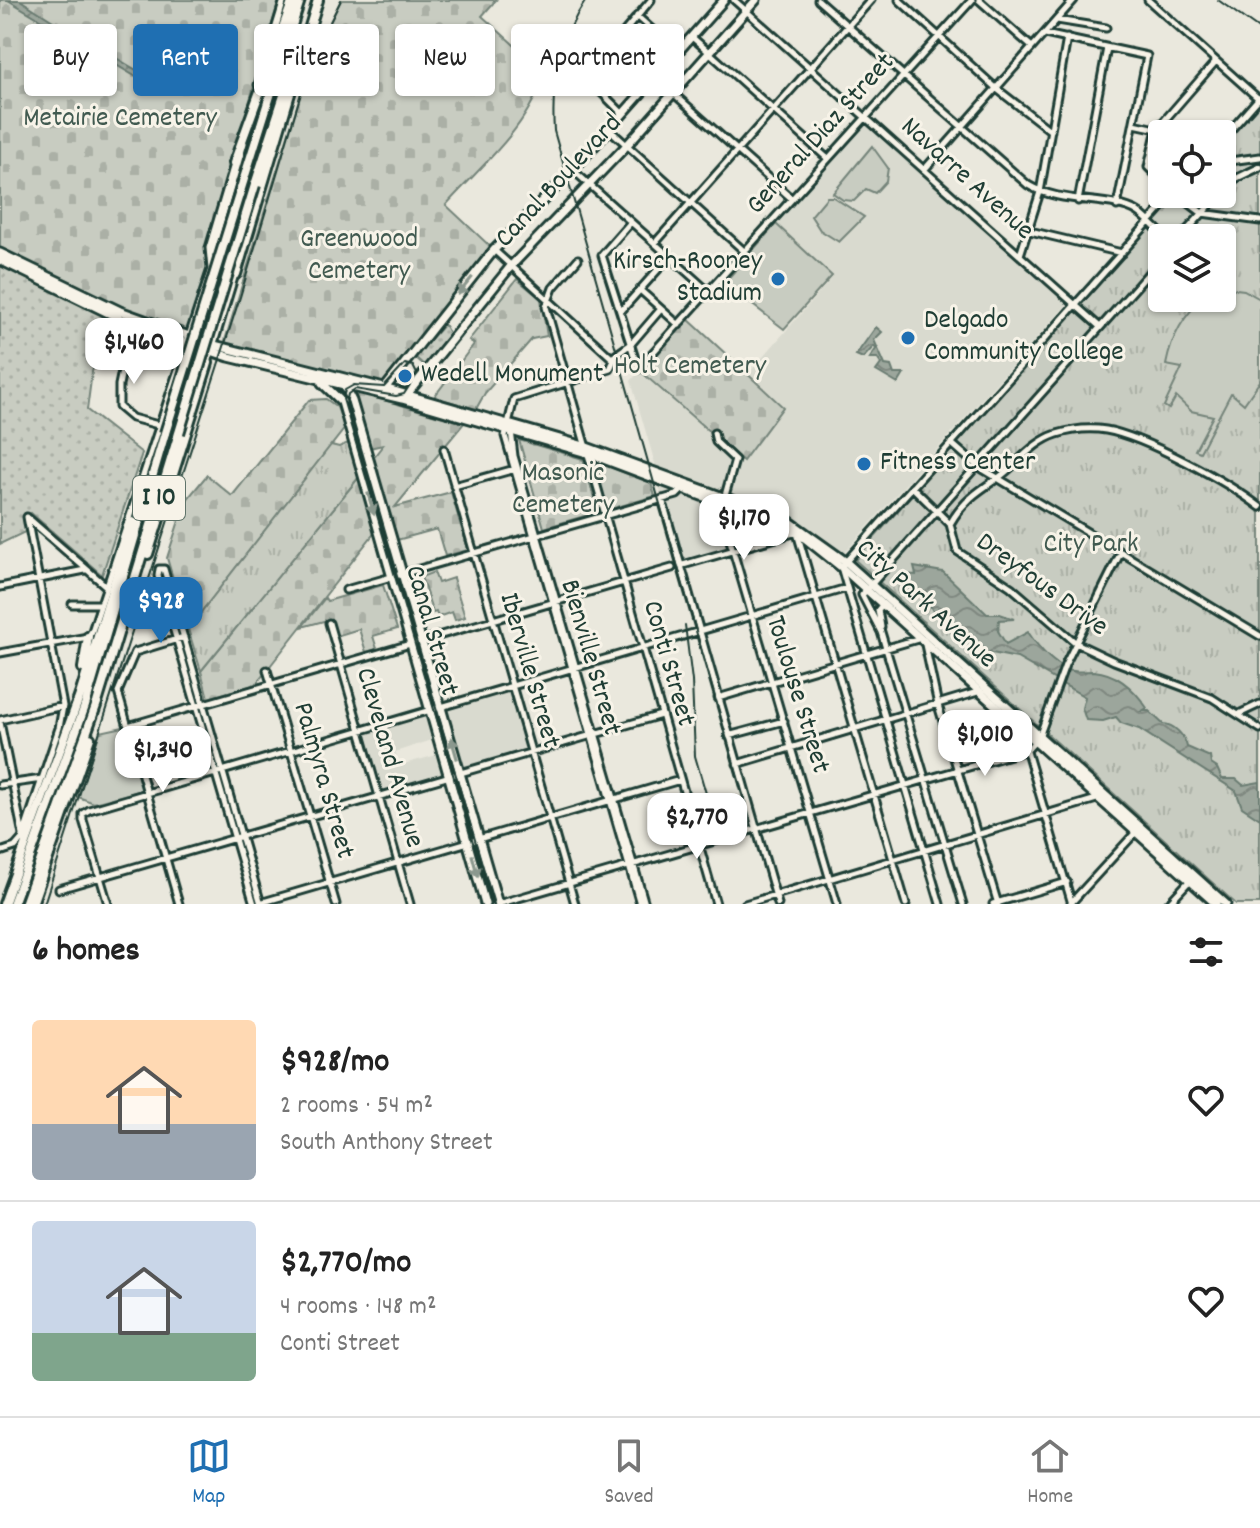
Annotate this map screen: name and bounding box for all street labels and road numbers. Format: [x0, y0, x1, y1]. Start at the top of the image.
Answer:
street label: General Diaz Street [738, 45, 906, 225]
street label: Canal Boulevard [487, 106, 633, 258]
street label: Navarre Avenue [890, 109, 1042, 251]
road number: I 10 [133, 476, 185, 520]
street label: Dreyfous Drive [967, 524, 1115, 648]
street label: City Park Avenue [846, 531, 1004, 679]
street label: Canal Street [392, 561, 468, 701]
street label: Bienville Street [548, 575, 630, 741]
street label: Iberville Street [487, 588, 569, 754]
street label: Conti Street [630, 596, 704, 732]
street label: Toulouse Street [753, 611, 839, 779]
street label: Cleveland Avenue [343, 663, 433, 853]
street label: Palmyra Street [281, 698, 363, 864]

